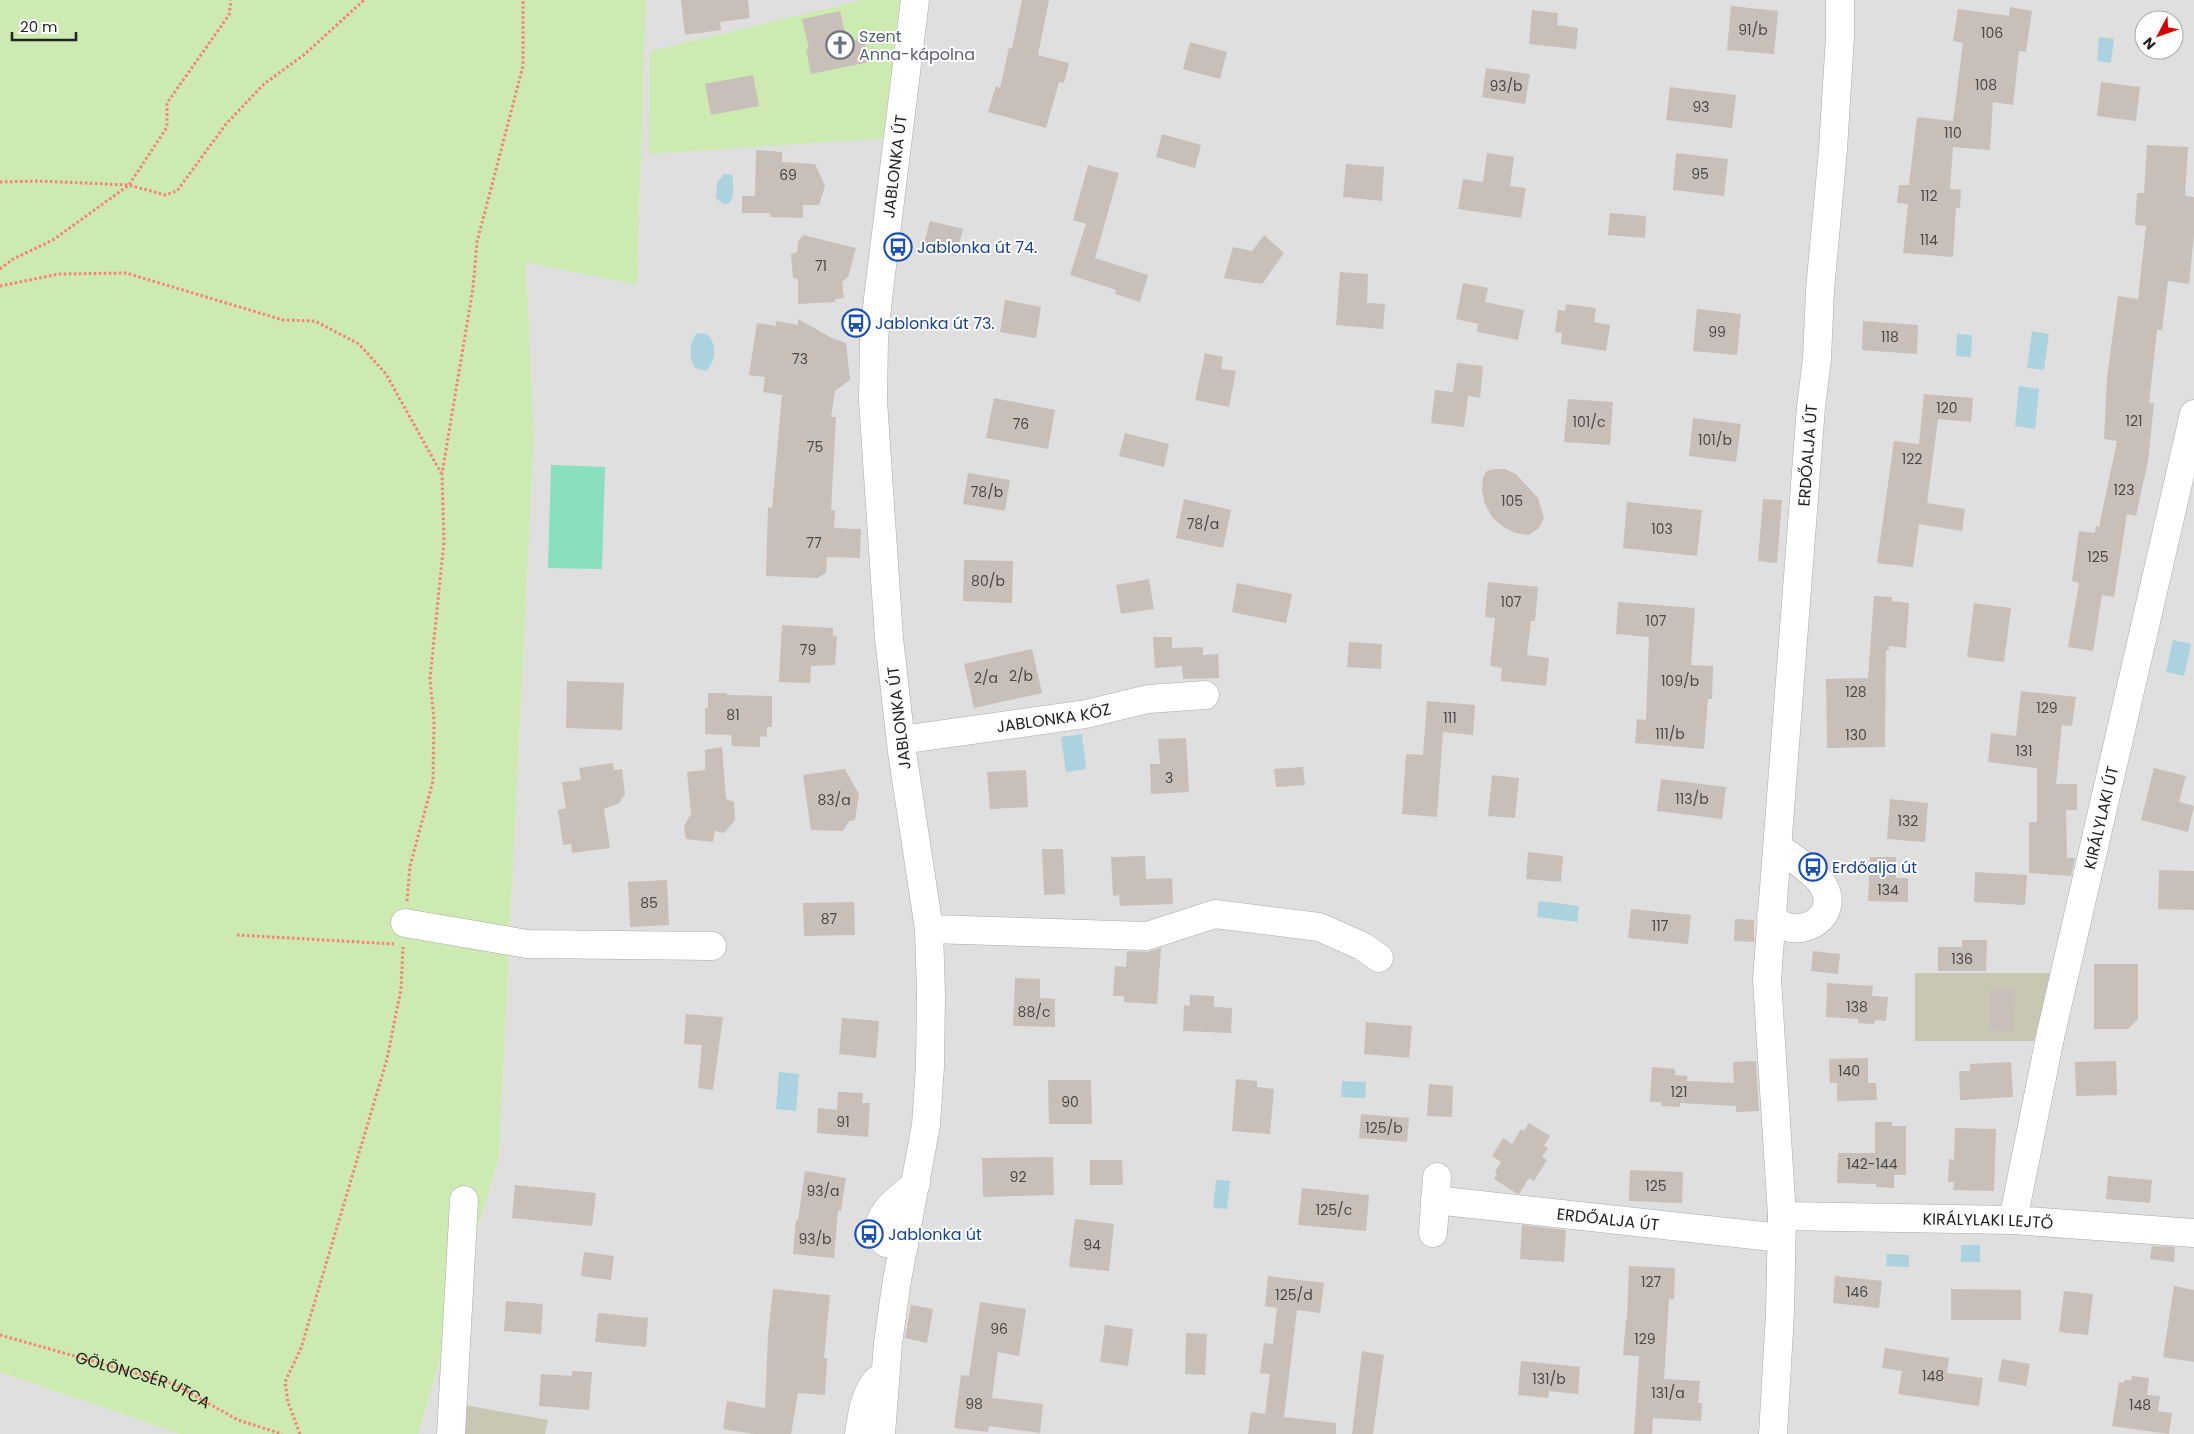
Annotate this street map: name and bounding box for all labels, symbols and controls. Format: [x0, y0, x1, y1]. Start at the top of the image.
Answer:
scale bar [12, 10, 76, 42]
north arrow [2134, 10, 2184, 60]
text: 20 m [20, 16, 58, 37]
house number: 91/b [1738, 20, 1768, 40]
house number: 106 [1981, 23, 2003, 43]
place label: Szent Anna-kápolna [859, 25, 975, 66]
church icon: Szent Anna-kápolna [825, 30, 855, 60]
text: N [2138, 33, 2160, 54]
house number: 108 [1975, 75, 1997, 95]
house number: 93/b [1489, 76, 1523, 96]
house number: 93 [1692, 97, 1710, 117]
street label: JABLONKA ÚT [877, 113, 912, 219]
house number: 110 [1944, 123, 1962, 143]
house number: 95 [1691, 164, 1709, 184]
house number: 69 [779, 165, 797, 185]
house number: 112 [1920, 186, 1938, 206]
house number: 114 [1920, 230, 1938, 250]
bus stop icon: Jablonka út 74. [883, 232, 913, 262]
place label: Jablonka út 74. [917, 236, 1037, 259]
house number: 71 [815, 256, 827, 276]
bus stop icon: Jablonka út 73. [841, 308, 871, 338]
place label: Jablonka út 73. [875, 312, 995, 335]
house number: 99 [1708, 322, 1726, 342]
house number: 118 [1881, 327, 1899, 347]
house number: 73 [792, 349, 808, 369]
house number: 120 [1936, 398, 1958, 418]
street label: ERDŐALJA ÚT [1792, 403, 1823, 507]
house number: 121 [2125, 411, 2143, 431]
house number: 101/c [1573, 412, 1605, 432]
house number: 76 [1013, 414, 1029, 434]
house number: 101/b [1698, 430, 1732, 450]
house number: 75 [807, 437, 823, 457]
house number: 122 [1902, 449, 1922, 469]
house number: 123 [2114, 480, 2134, 500]
house number: 78/b [971, 482, 1003, 502]
house number: 105 [1501, 491, 1523, 511]
house number: 78/a [1187, 514, 1219, 534]
house number: 103 [1651, 519, 1673, 539]
house number: 77 [806, 533, 822, 553]
house number: 125 [2087, 547, 2109, 567]
house number: 80/b [971, 571, 1005, 591]
house number: 107 [1501, 592, 1522, 612]
house number: 107 [1646, 611, 1667, 631]
house number: 79 [800, 640, 816, 660]
street label: JABLONKA ÚT [881, 665, 917, 771]
house number: 2/b [1009, 666, 1033, 686]
house number: 2/a [974, 668, 998, 688]
house number: 109/b [1661, 671, 1699, 691]
house number: 128 [1845, 682, 1867, 702]
street label: JABLONKA KÖZ [995, 697, 1113, 738]
house number: 129 [2036, 698, 2058, 718]
house number: 81 [726, 705, 740, 725]
house number: 111 [1443, 708, 1457, 728]
house number: 111/b [1655, 724, 1685, 744]
house number: 130 [1845, 725, 1867, 745]
house number: 131 [2015, 741, 2033, 761]
street label: KIRÁLYLAKI ÚT [2078, 763, 2124, 871]
house number: 3 [1165, 768, 1173, 788]
house number: 113/b [1675, 789, 1709, 809]
house number: 83/a [817, 790, 851, 810]
house number: 132 [1898, 811, 1918, 831]
bus stop icon: Erdőalja út [1798, 852, 1828, 882]
place label: Erdőalja út [1832, 856, 1917, 879]
house number: 134 [1877, 880, 1899, 900]
house number: 85 [640, 893, 658, 913]
house number: 87 [821, 909, 838, 929]
house number: 117 [1652, 916, 1669, 936]
house number: 136 [1951, 949, 1973, 969]
house number: 138 [1846, 997, 1868, 1017]
house number: 88/c [1018, 1002, 1050, 1022]
house number: 140 [1838, 1061, 1860, 1081]
house number: 121 [1670, 1082, 1688, 1102]
house number: 90 [1061, 1092, 1079, 1112]
house number: 91 [836, 1112, 850, 1132]
house number: 125/b [1365, 1118, 1403, 1138]
house number: 142-144 [1846, 1154, 1898, 1174]
house number: 92 [1010, 1167, 1026, 1187]
house number: 125 [1645, 1176, 1667, 1196]
house number: 93/a [806, 1181, 840, 1201]
house number: 125/c [1316, 1200, 1352, 1220]
street label: ERDŐALJA ÚT [1556, 1202, 1661, 1236]
street label: KIRÁLYLAKI LEJTŐ [1922, 1207, 2054, 1234]
bus stop icon: Jablonka út [854, 1219, 884, 1249]
place label: Jablonka út [888, 1223, 982, 1246]
house number: 93/b [798, 1229, 832, 1249]
house number: 94 [1083, 1235, 1101, 1255]
house number: 127 [1641, 1272, 1661, 1292]
house number: 146 [1846, 1282, 1868, 1302]
house number: 125/d [1275, 1285, 1313, 1305]
house number: 96 [990, 1319, 1008, 1339]
house number: 129 [1634, 1329, 1656, 1349]
street label: GÖLÖNCSÉR UTCA [73, 1345, 215, 1414]
house number: 148 [1922, 1366, 1944, 1386]
house number: 131/b [1532, 1369, 1566, 1389]
house number: 131/a [1651, 1383, 1685, 1403]
house number: 98 [965, 1394, 983, 1414]
house number: 148 [2129, 1395, 2151, 1415]

